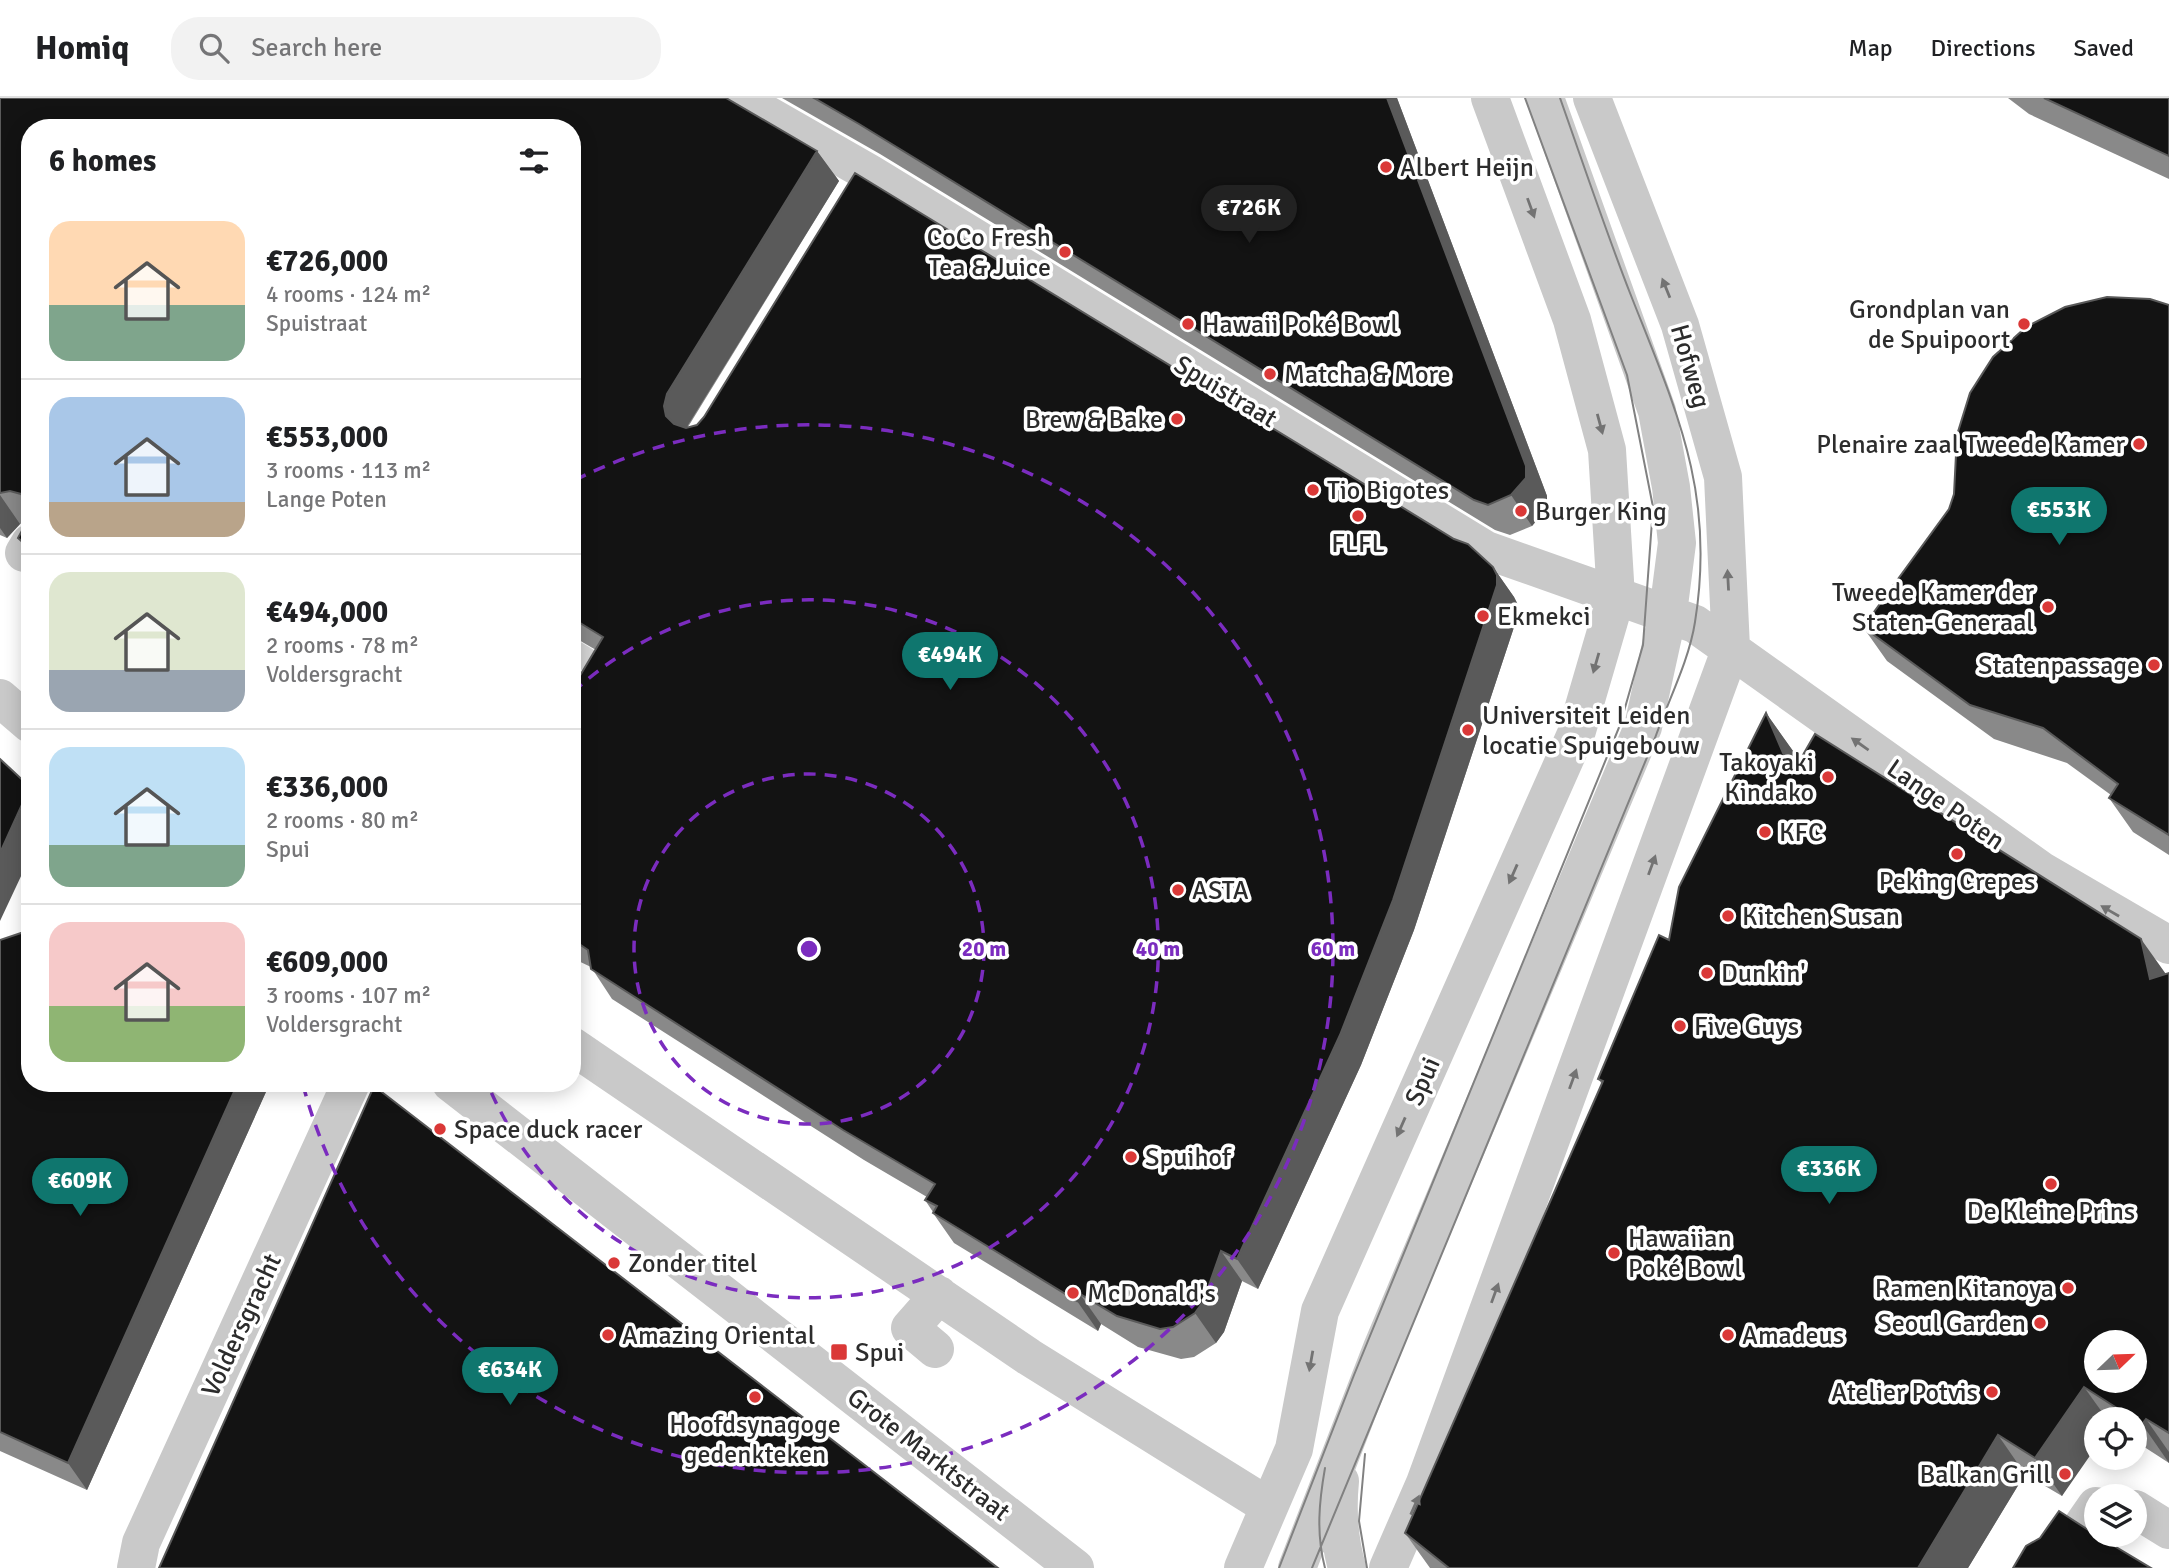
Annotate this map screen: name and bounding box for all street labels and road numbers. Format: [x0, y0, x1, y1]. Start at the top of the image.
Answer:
street label: Hofweg [1663, 321, 1717, 412]
street label: Spuistraat [1168, 349, 1283, 435]
street label: Lange Poten [1880, 753, 2011, 857]
street label: Spui [1398, 1052, 1448, 1110]
street label: Voldersgracht [195, 1249, 289, 1402]
street label: Grote Marktstraat [841, 1381, 1016, 1528]

